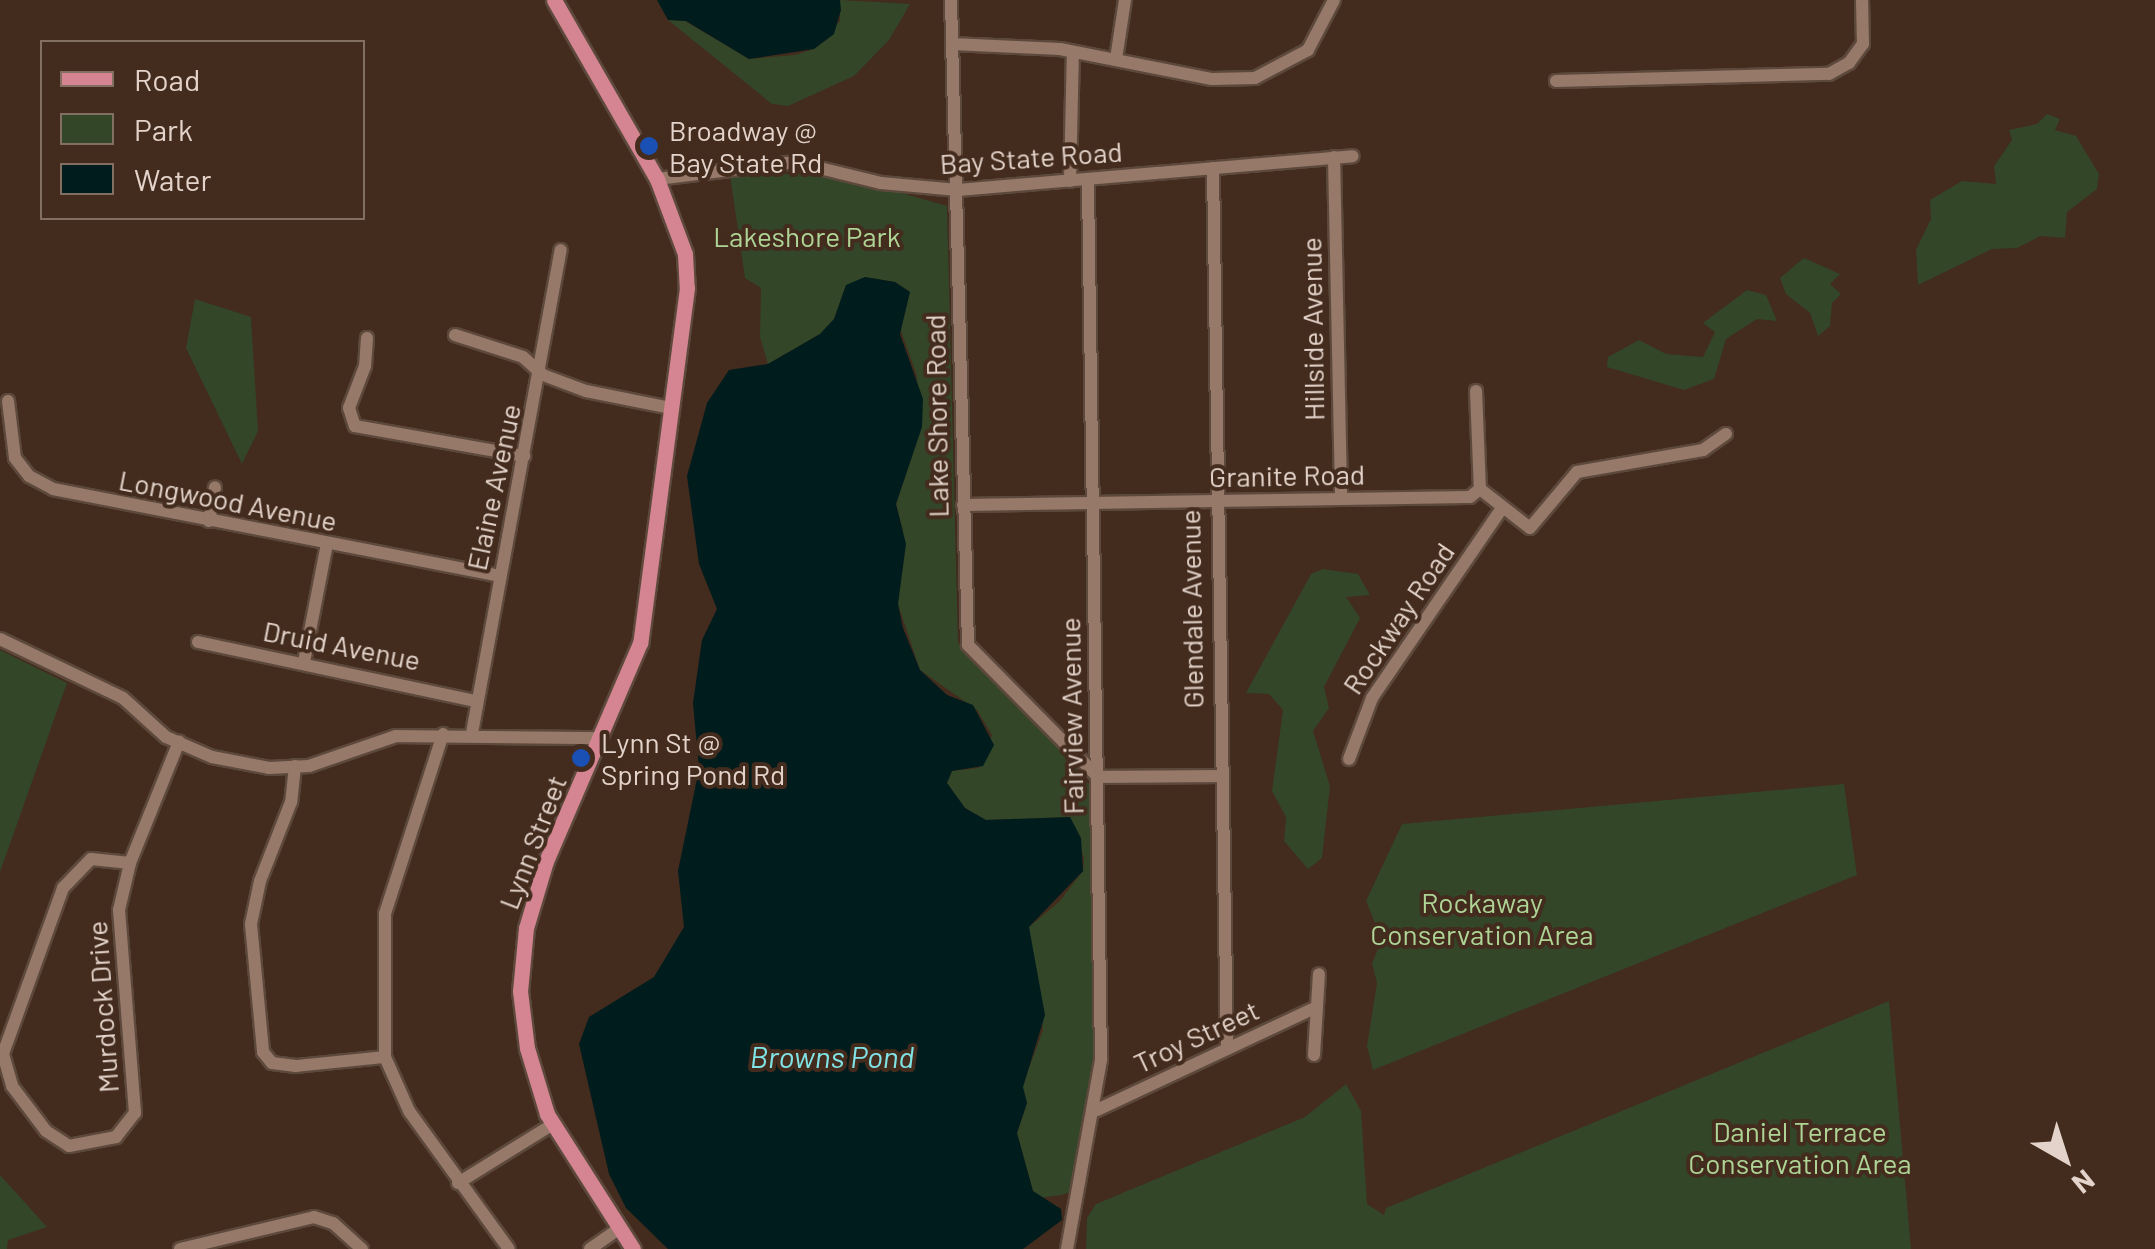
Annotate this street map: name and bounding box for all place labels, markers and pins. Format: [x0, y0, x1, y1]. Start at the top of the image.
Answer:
place label: Broadway @ Bay State Rd [669, 113, 822, 179]
marker: Broadway @ Bay State Rd [638, 135, 660, 157]
place label: Lynn St @ Spring Pond Rd [601, 725, 785, 791]
marker: Lynn St @ Spring Pond Rd [570, 747, 592, 769]

